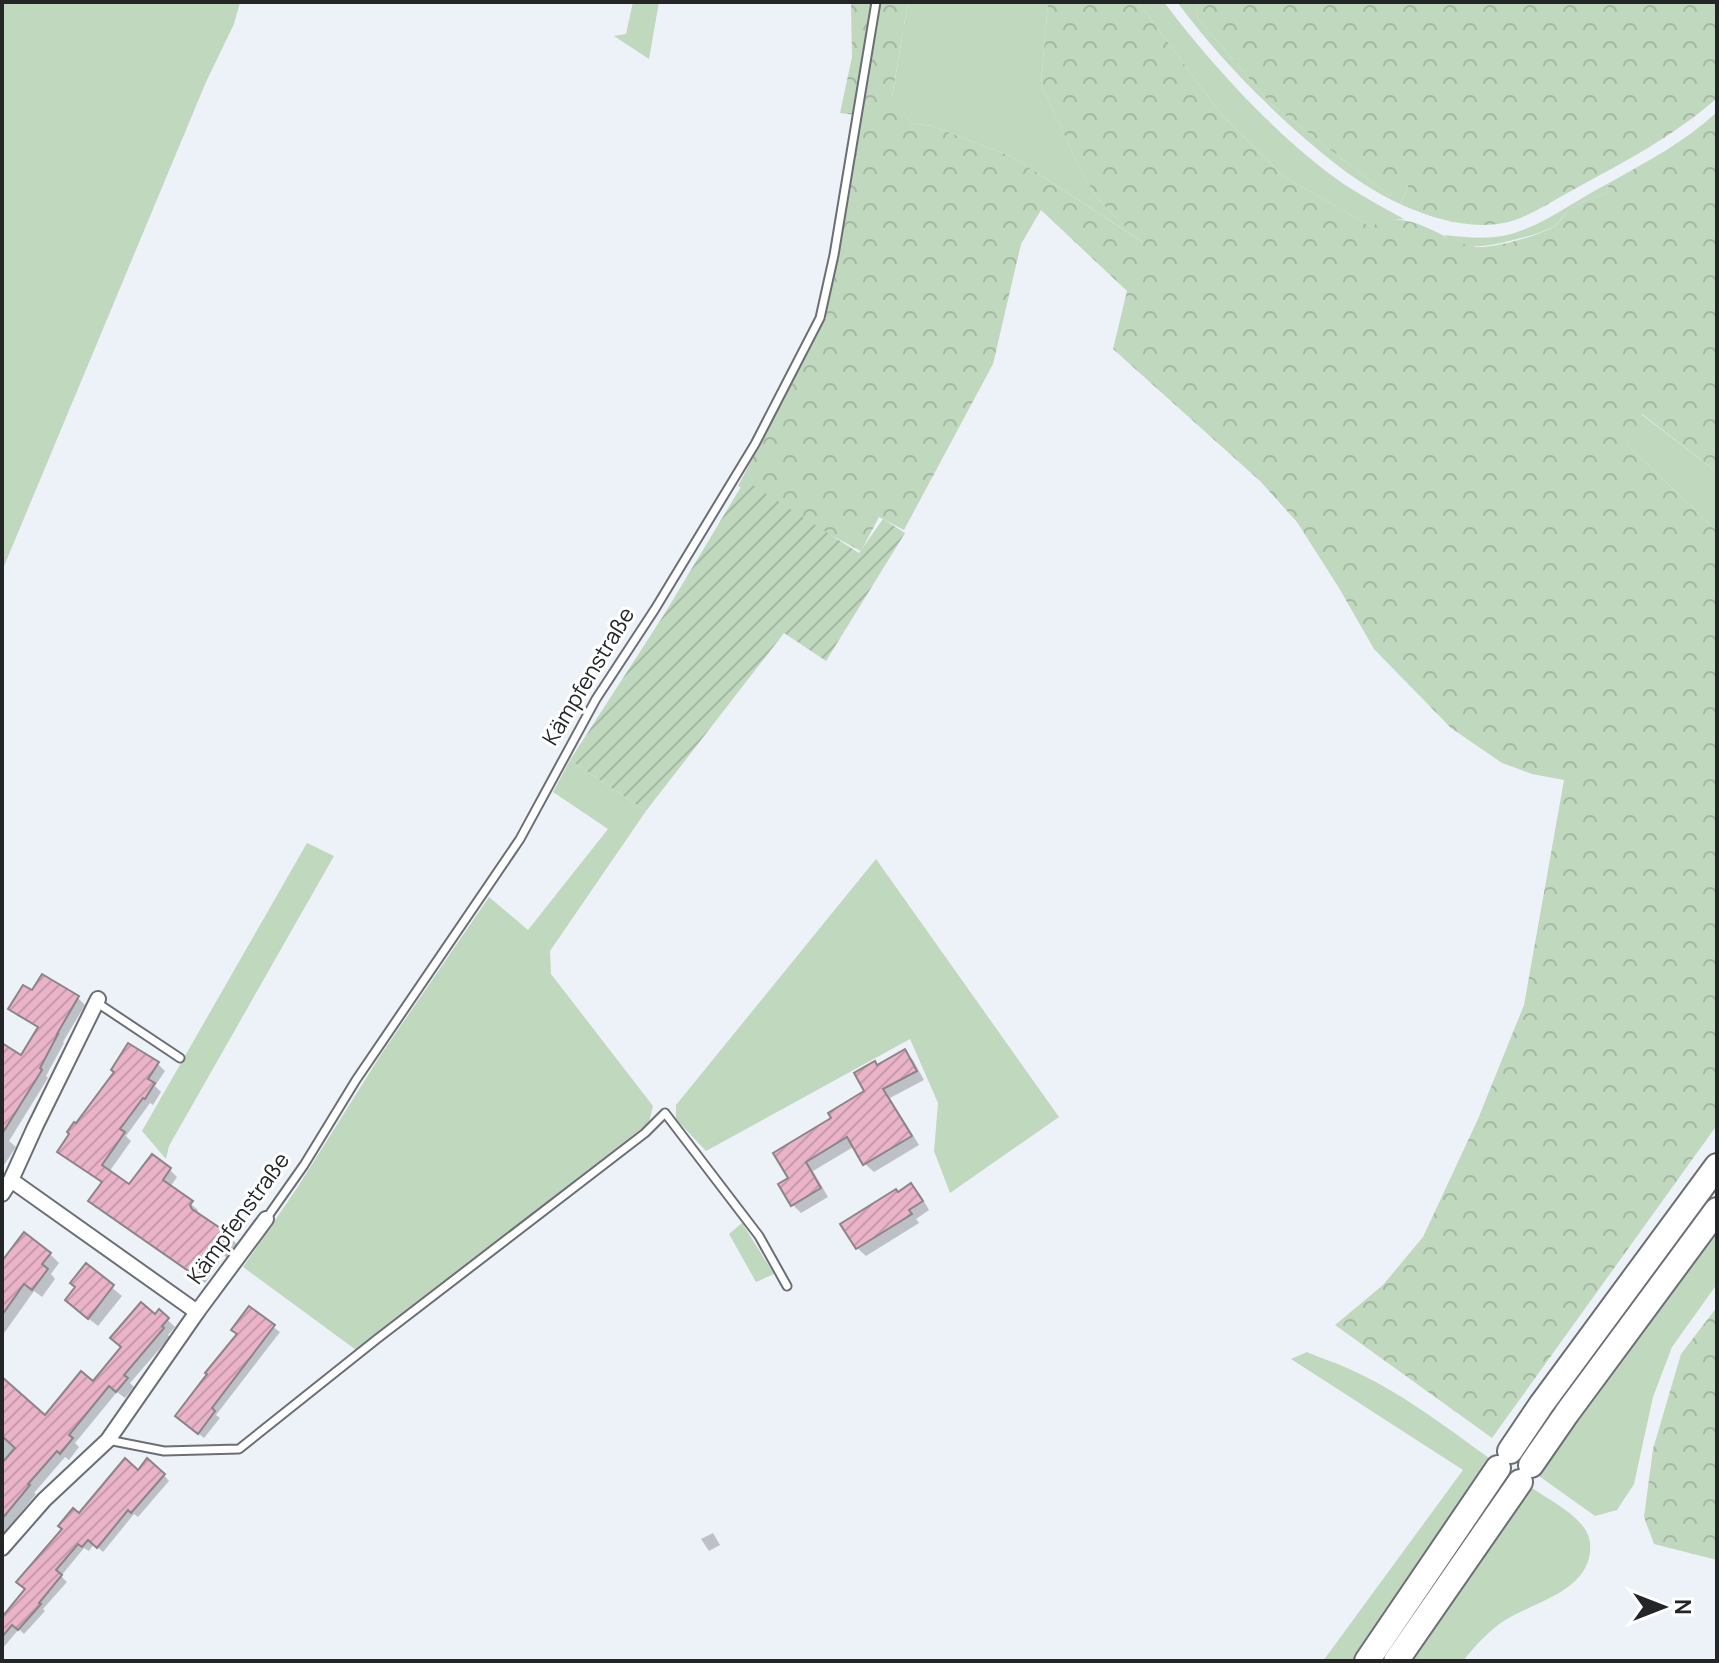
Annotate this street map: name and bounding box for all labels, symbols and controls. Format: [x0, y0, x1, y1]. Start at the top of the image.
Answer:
street label: Kämpfenstraße [535, 601, 641, 751]
street label: Kämpfenstraße [180, 1146, 296, 1290]
north arrow [1623, 1567, 1703, 1647]
text: N [1668, 1599, 1698, 1615]

